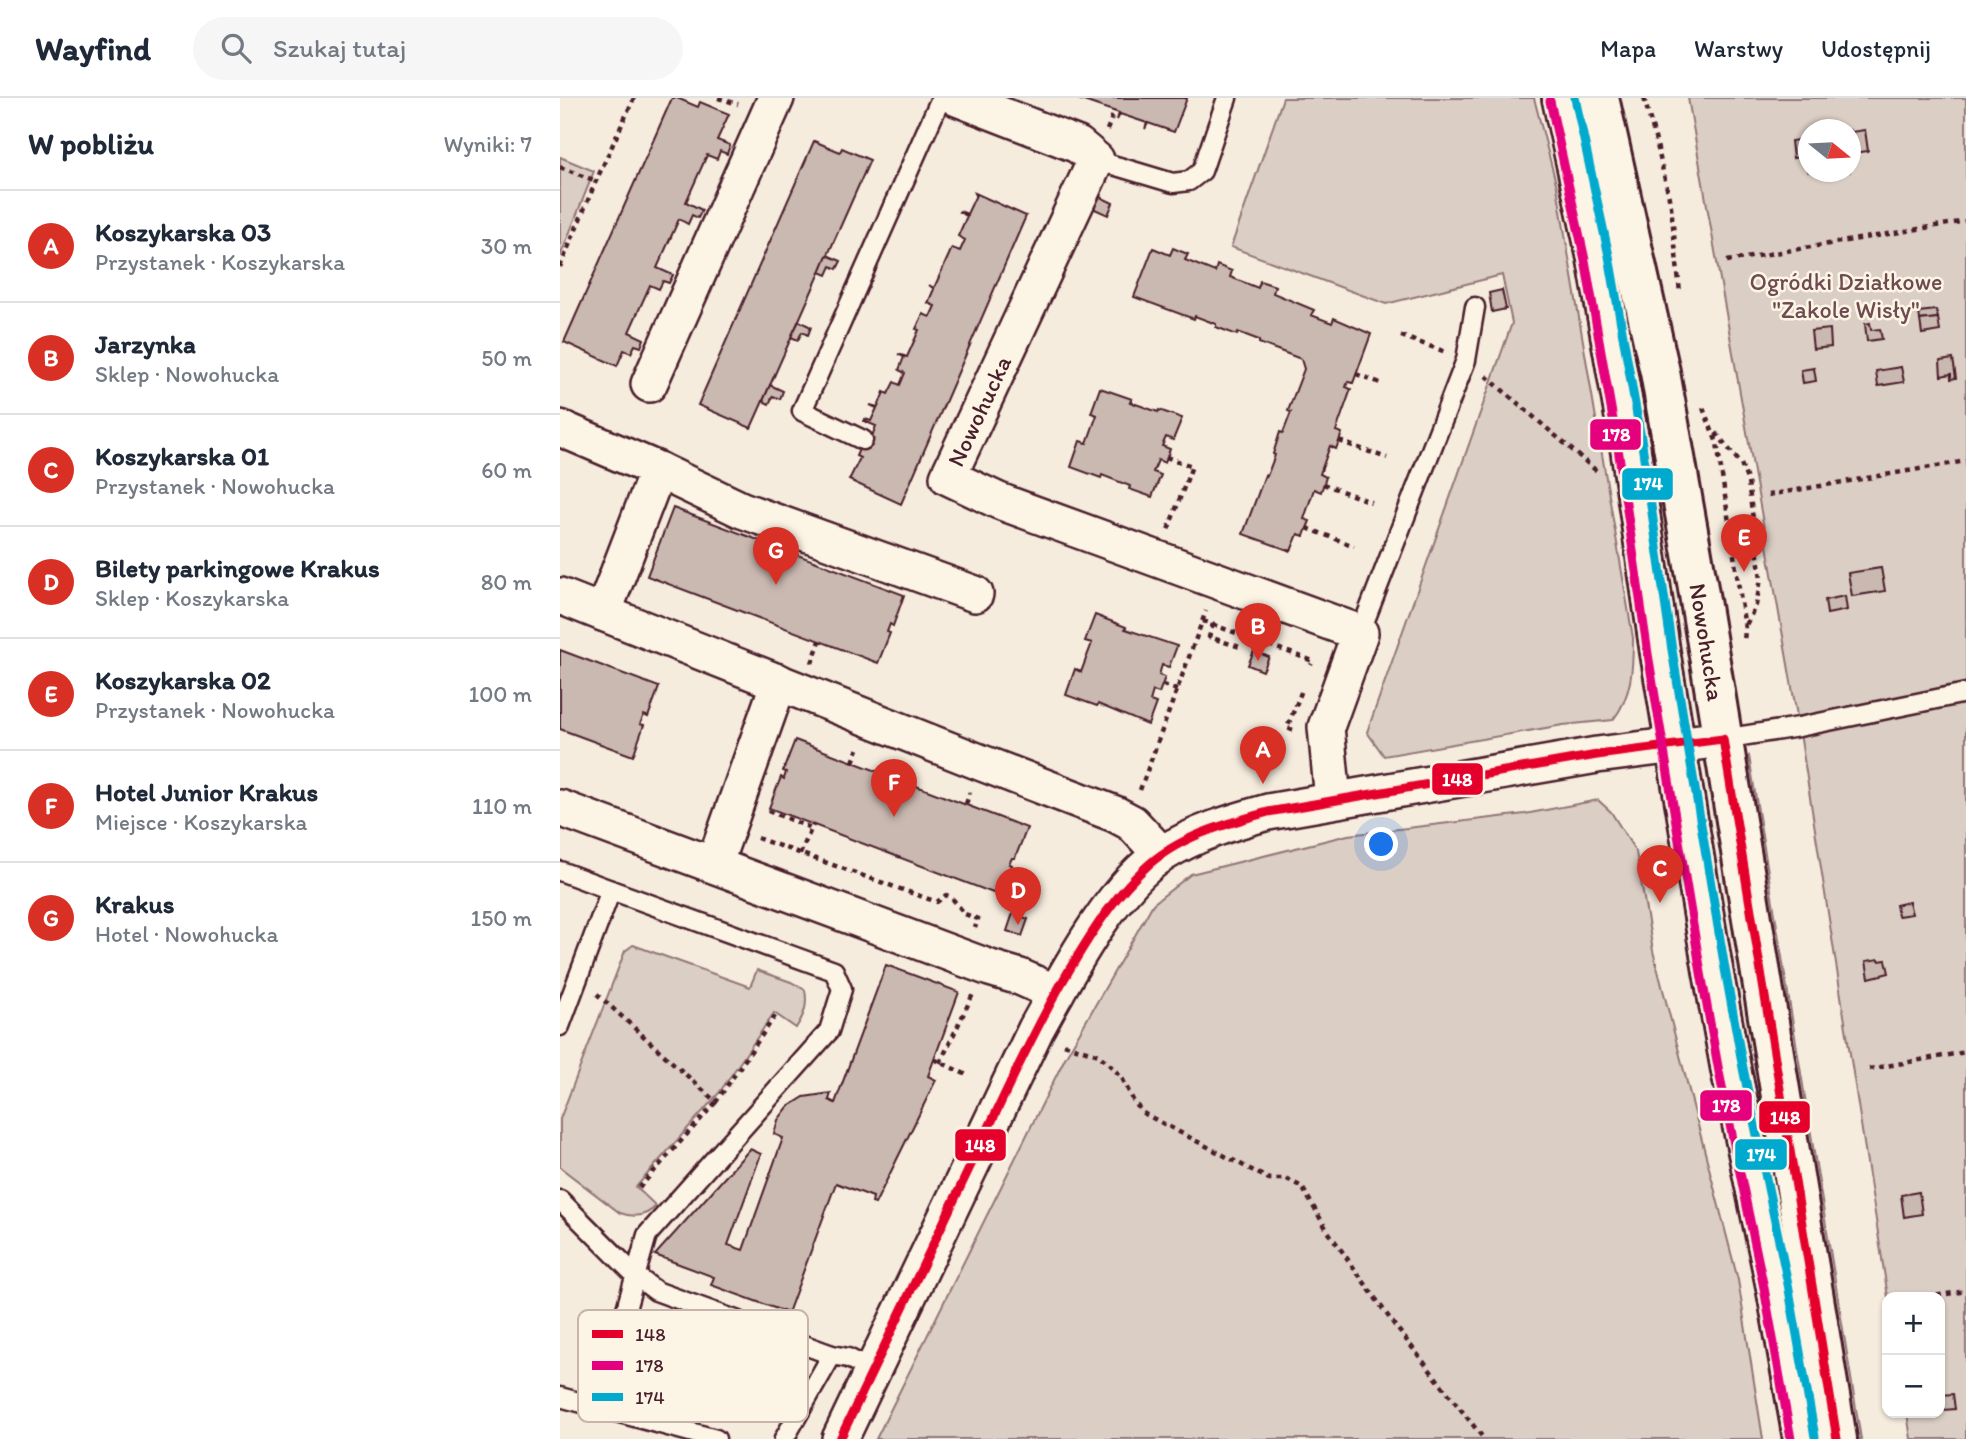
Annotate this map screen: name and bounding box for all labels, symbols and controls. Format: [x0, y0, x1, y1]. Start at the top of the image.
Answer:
search box [193, 17, 683, 80]
text: Wayfind [35, 29, 151, 68]
icon: search [217, 29, 255, 67]
text: Szukaj tutaj [273, 32, 406, 64]
text: Mapa [1600, 34, 1656, 63]
text: Warstwy [1694, 34, 1783, 63]
text: Udostępnij [1821, 34, 1931, 63]
north arrow [1798, 119, 1861, 182]
text: W pobliżu [28, 125, 154, 162]
text: Wyniki: 7 [444, 130, 532, 158]
text: Koszykarska 03 [95, 216, 271, 248]
text: A [44, 232, 58, 260]
text: 30 m [481, 232, 532, 260]
text: Przystanek · Koszykarska [95, 248, 345, 276]
park label: Ogródki Działkowe "Zakole Wisły" [1750, 267, 1942, 324]
text: Jarzynka [95, 328, 196, 360]
text: B [44, 344, 58, 372]
text: 50 m [481, 344, 532, 372]
street label: Nowohucka [941, 351, 1017, 471]
text: Sklep · Nowohucka [95, 360, 279, 388]
line badge: 178 [1589, 418, 1642, 451]
text: 178 [1602, 423, 1631, 446]
text: Koszykarska 01 [95, 440, 269, 472]
text: C [44, 456, 58, 484]
text: 60 m [481, 456, 532, 484]
line badge: 174 [1621, 467, 1674, 501]
text: Przystanek · Nowohucka [95, 472, 335, 500]
text: 174 [1633, 472, 1663, 495]
pin: E [1721, 514, 1767, 572]
pin: G [753, 527, 799, 585]
text: Bilety parkingowe Krakus [95, 552, 380, 584]
text: D [43, 568, 59, 596]
text: 80 m [481, 568, 532, 596]
street label: Nowohucka [1683, 581, 1731, 703]
text: Sklep · Koszykarska [95, 584, 289, 612]
pin: B [1235, 603, 1281, 661]
text: Koszykarska 02 [95, 664, 271, 696]
text: E [45, 680, 57, 708]
text: 100 m [468, 680, 532, 708]
text: Przystanek · Nowohucka [95, 696, 335, 724]
pin: A [1240, 726, 1286, 784]
pin: F [871, 759, 917, 817]
line badge: 148 [1431, 762, 1484, 796]
text: 148 [1442, 768, 1473, 791]
text: Hotel Junior Krakus [95, 776, 318, 808]
text: F [45, 792, 57, 820]
text: 110 m [472, 792, 532, 820]
text: Miejsce · Koszykarska [95, 808, 308, 836]
your location [1364, 827, 1398, 861]
pin: C [1637, 845, 1683, 903]
pin: D [995, 867, 1041, 925]
text: Krakus [95, 888, 174, 920]
text: G [43, 904, 59, 932]
text: 150 m [471, 904, 532, 932]
text: Hotel · Nowohucka [95, 920, 278, 948]
line badge: 178 [1699, 1089, 1753, 1122]
text: 178 [1712, 1094, 1741, 1117]
line badge: 148 [1758, 1100, 1811, 1134]
text: 148 [1770, 1106, 1801, 1129]
line badge: 148 [954, 1128, 1007, 1162]
text: 148 [965, 1134, 996, 1157]
line badge: 174 [1734, 1138, 1788, 1171]
text: 174 [1746, 1143, 1776, 1166]
map controls [1882, 1292, 1945, 1418]
button: + [1882, 1292, 1945, 1355]
legend [578, 1310, 808, 1422]
text: 148 [635, 1323, 666, 1346]
text: 178 [635, 1354, 664, 1377]
button: − [1882, 1355, 1945, 1418]
text: 174 [635, 1386, 665, 1409]

